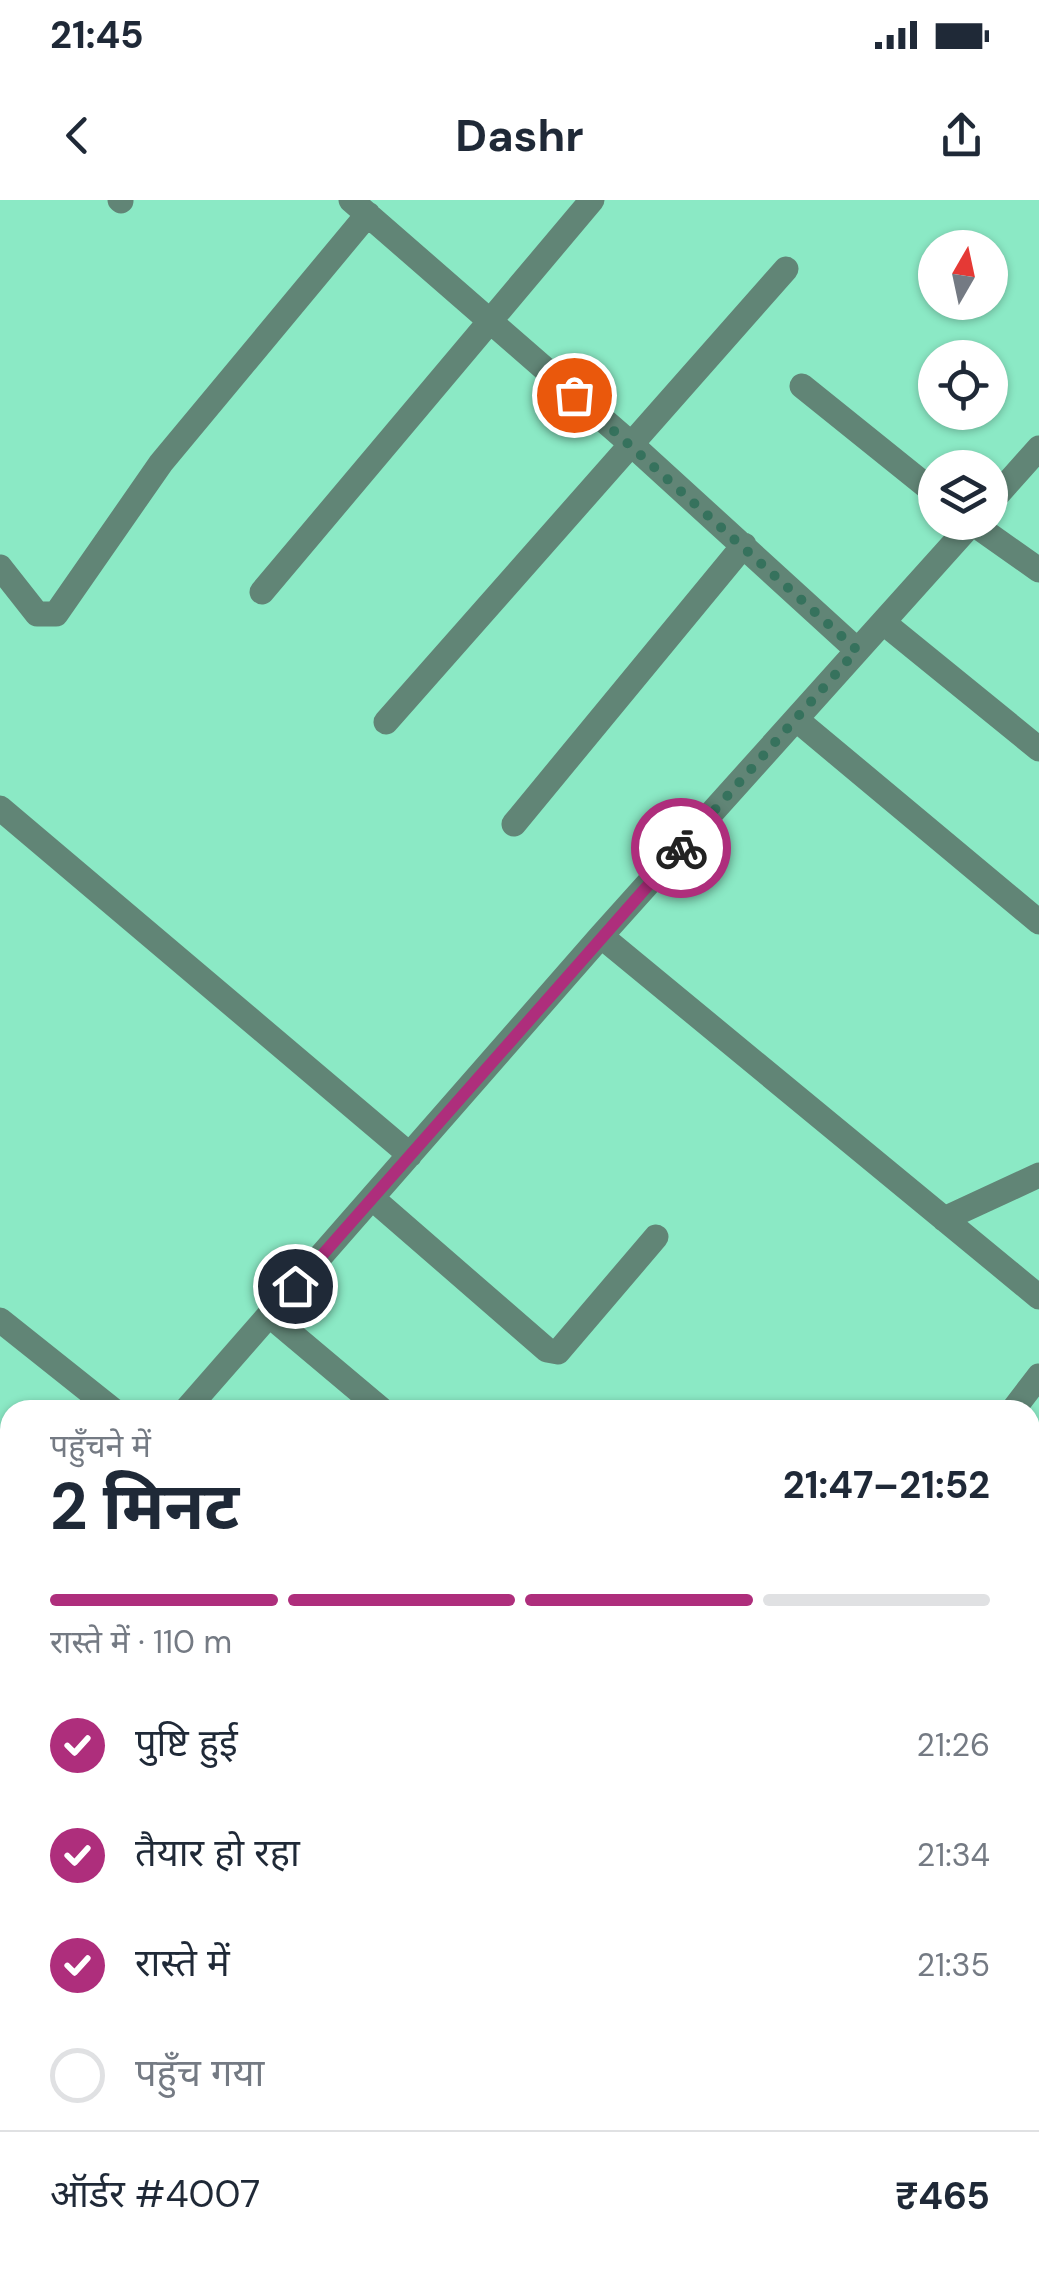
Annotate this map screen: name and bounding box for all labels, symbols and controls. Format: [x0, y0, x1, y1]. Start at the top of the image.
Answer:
text: 21:45 [50, 10, 144, 60]
text: Dashr [455, 106, 584, 165]
icon: back [50, 108, 105, 163]
icon: share [934, 108, 989, 163]
north arrow [918, 230, 1008, 320]
map controls [918, 230, 1008, 540]
button: locate [918, 340, 1008, 430]
pin [532, 353, 617, 438]
icon: bag [547, 368, 602, 423]
button: layers [918, 450, 1008, 540]
courier [631, 798, 731, 898]
icon: bike [654, 821, 709, 876]
pin [253, 1244, 338, 1329]
icon: home [268, 1259, 323, 1314]
text: पहुँचने में [50, 1425, 151, 1467]
text: 21:47–21:52 [783, 1460, 990, 1510]
text: 2 मिनट [50, 1465, 239, 1549]
text: रास्ते में · 110 m [50, 1621, 232, 1663]
icon: check [50, 1718, 105, 1773]
text: पुष्टि हुई [135, 1718, 238, 1768]
text: 21:26 [917, 1724, 990, 1766]
icon: check [50, 1828, 105, 1883]
text: तैयार हो रहा [135, 1828, 300, 1878]
text: 21:34 [917, 1834, 990, 1876]
icon: check [50, 1938, 105, 1993]
text: रास्ते में [135, 1938, 230, 1988]
text: 21:35 [917, 1944, 990, 1986]
text: पहुँच गया [135, 2048, 264, 2098]
text: ऑर्डर #4007 [50, 2169, 260, 2219]
text: ₹465 [895, 2171, 990, 2221]

